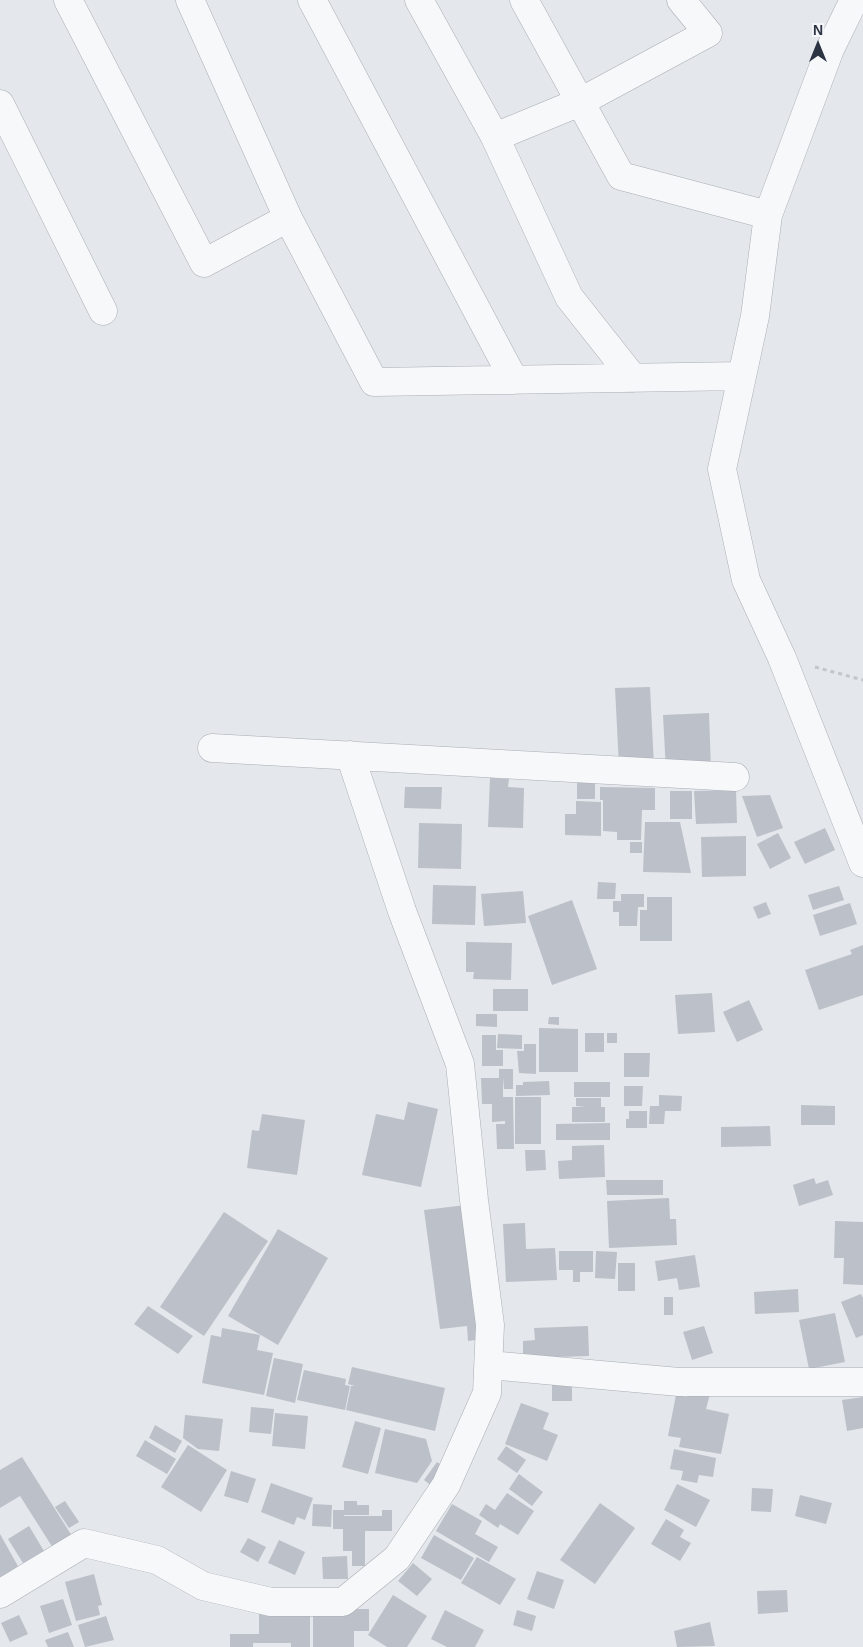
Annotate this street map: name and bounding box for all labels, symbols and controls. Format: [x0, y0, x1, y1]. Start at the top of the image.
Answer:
north arrow [793, 20, 843, 70]
text: N [813, 22, 823, 38]

